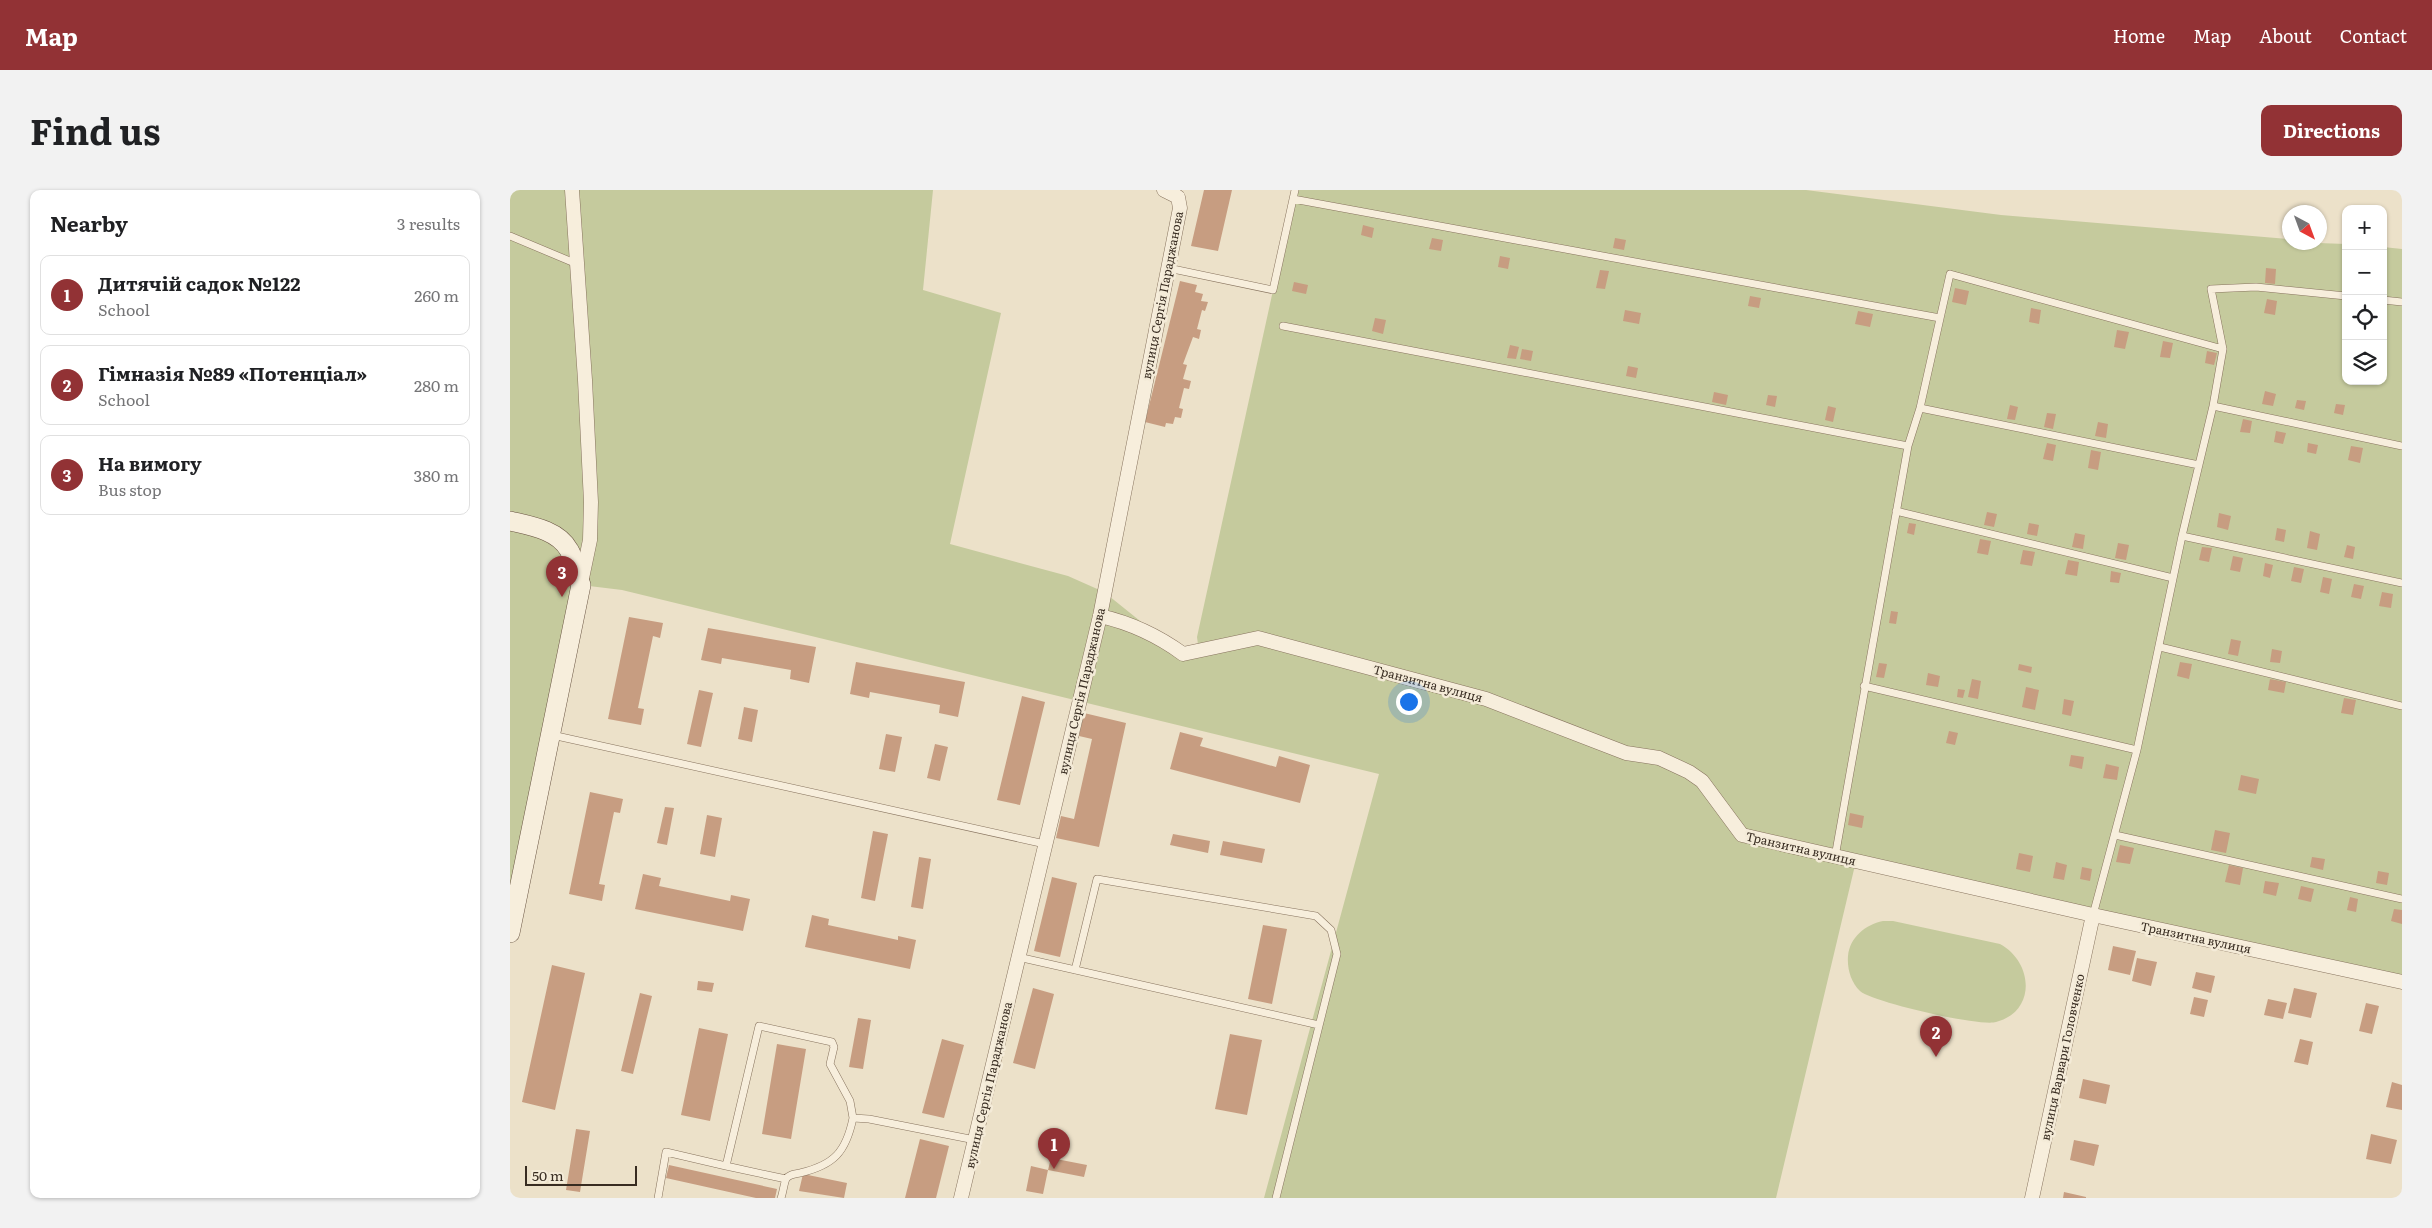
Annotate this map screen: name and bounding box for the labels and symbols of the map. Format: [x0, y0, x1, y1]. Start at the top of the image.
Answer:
north arrow [2282, 205, 2327, 250]
street label: вулиця Сергія Параджанова [1137, 209, 1187, 381]
pin: 3 [546, 556, 578, 597]
street label: вулиця Сергія Параджанова [1053, 605, 1109, 776]
street label: Транзитна вулиця [1371, 660, 1485, 706]
your location [1396, 689, 1422, 715]
street label: Транзитна вулиця [1744, 827, 1858, 869]
street label: Транзитна вулиця [2139, 916, 2253, 958]
street label: вулиця Варвари Головченко [2036, 972, 2088, 1142]
street label: вулиця Сергія Параджанова [960, 999, 1016, 1170]
pin: 2 [1920, 1016, 1952, 1057]
pin: 1 [1038, 1128, 1070, 1169]
scale bar [525, 1163, 638, 1186]

